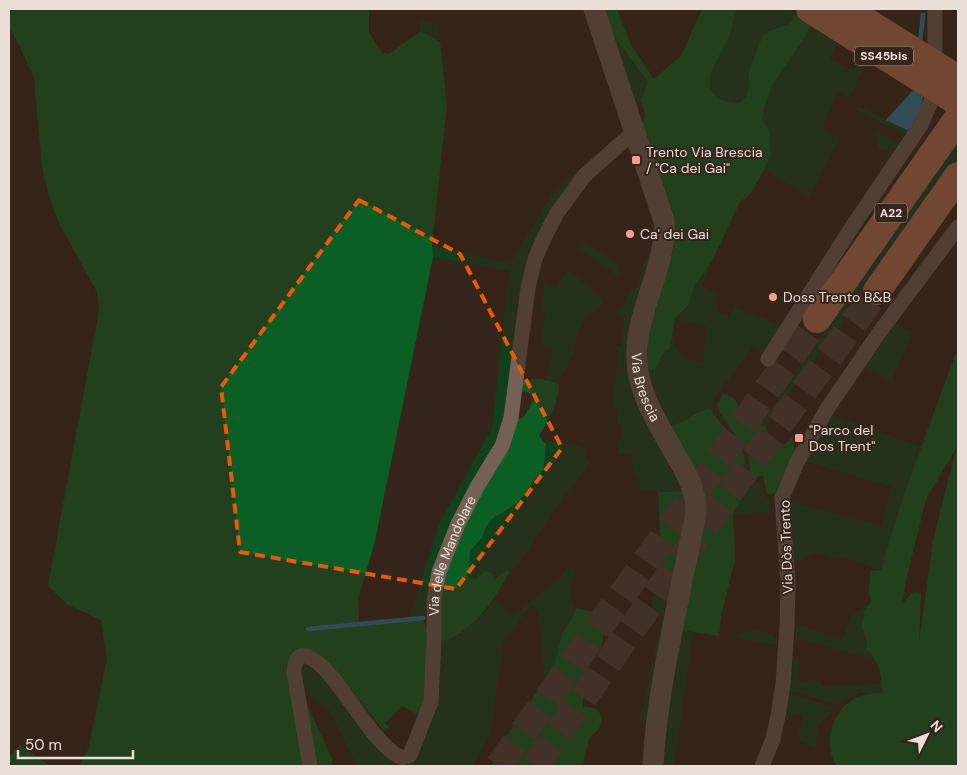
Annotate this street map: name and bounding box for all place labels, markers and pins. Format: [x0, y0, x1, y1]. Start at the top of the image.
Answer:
place label: Trento Via Brescia / "Ca dei Gai" [646, 143, 763, 177]
marker: Trento Via Brescia / "Ca dei Gai" [630, 154, 642, 166]
place label: Ca' dei Gai [640, 225, 709, 243]
marker: Ca' dei Gai [624, 228, 636, 240]
place label: Doss Trento B&B [783, 288, 891, 306]
marker: Doss Trento B&B [767, 291, 779, 303]
place label: "Parco del Dos Trent" [809, 421, 875, 455]
marker: "Parco del Dos Trent" [793, 432, 805, 444]

